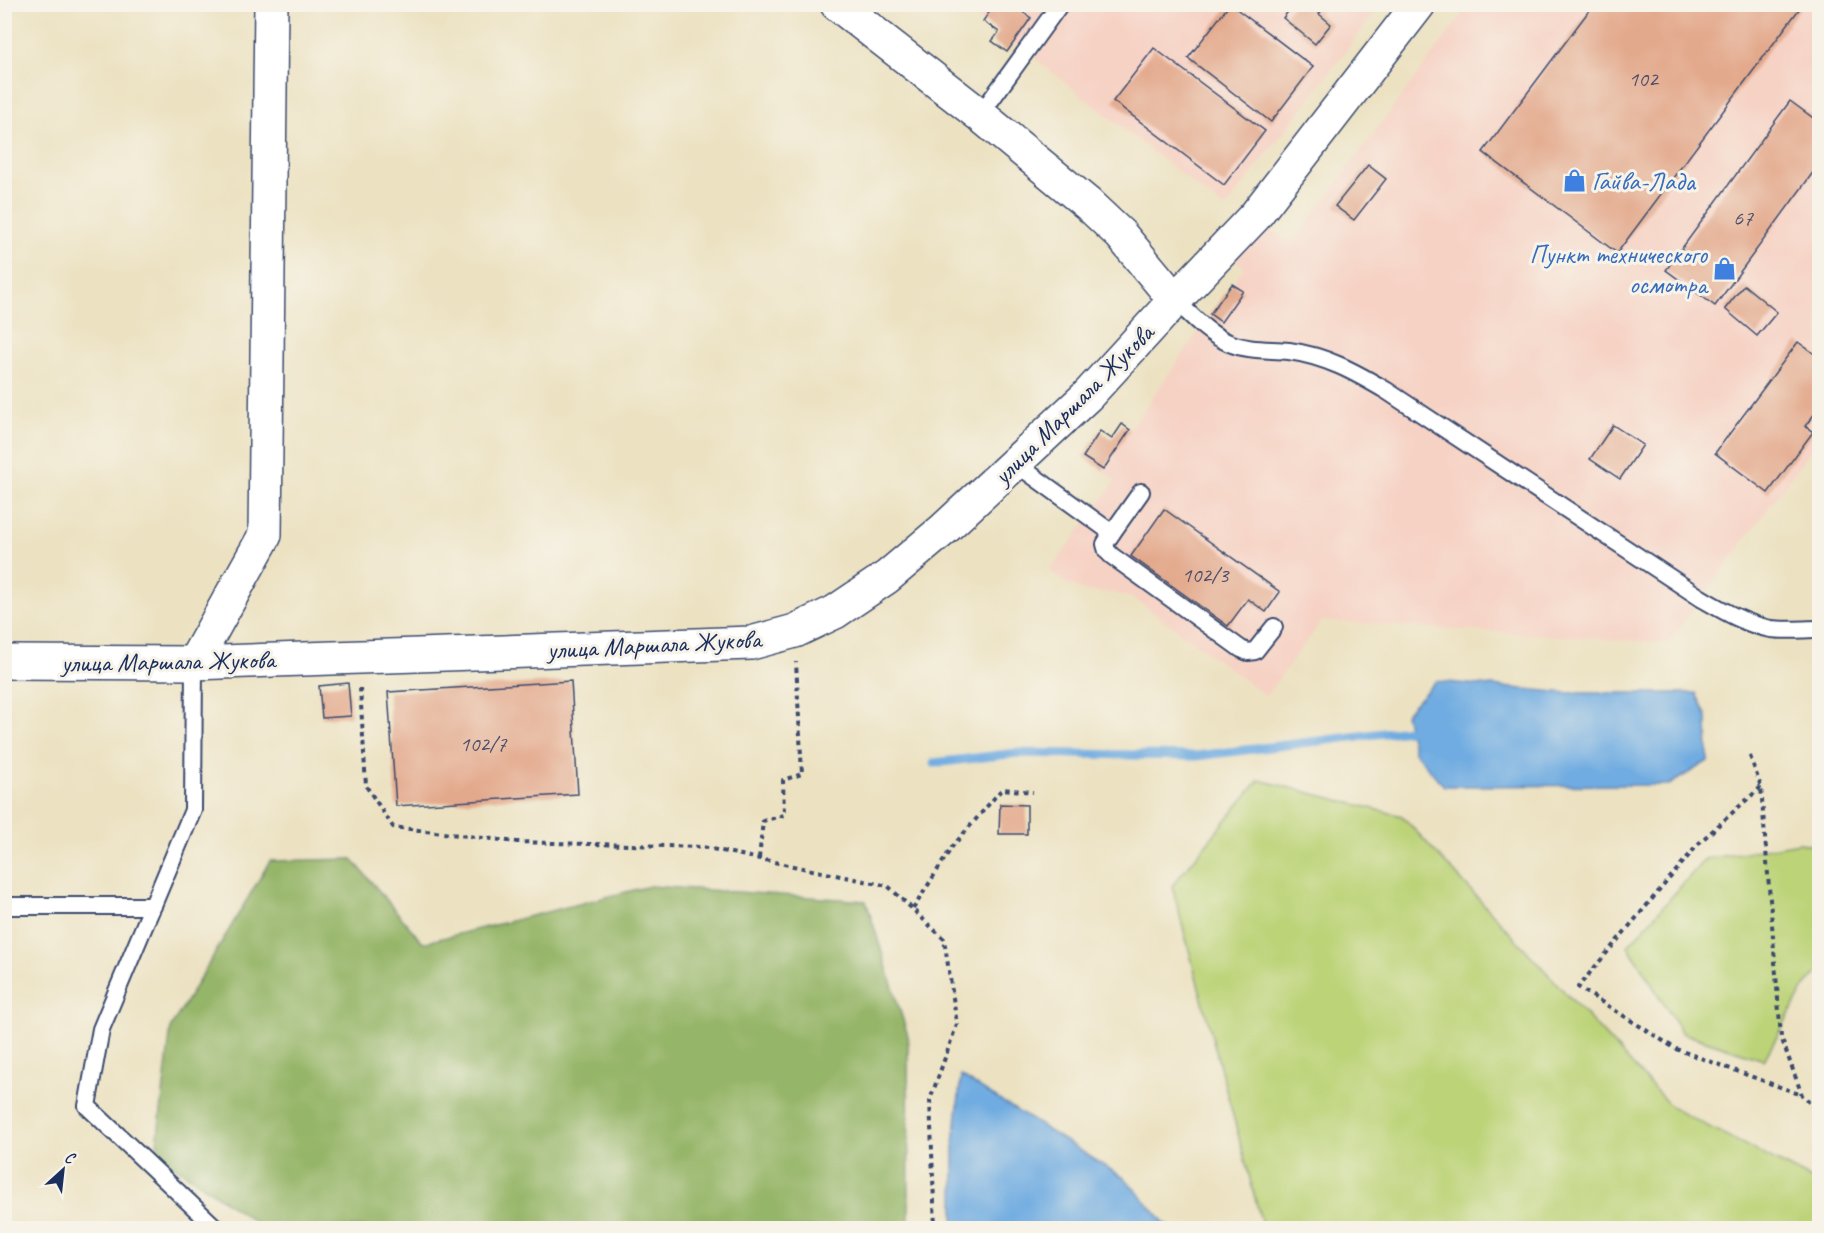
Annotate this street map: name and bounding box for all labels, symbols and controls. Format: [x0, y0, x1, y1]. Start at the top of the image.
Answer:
house number: 102 [1628, 65, 1660, 93]
place label: Гайва-Лада [1592, 165, 1696, 198]
shop icon: Гайва-Лада [1561, 168, 1587, 194]
house number: 67 [1733, 204, 1754, 232]
place label: Пункт технического осмотра [1529, 238, 1709, 301]
shop icon: Пункт технического осмотра [1712, 256, 1738, 282]
street label: улица Маршала Жукова [985, 315, 1162, 493]
house number: 102/3 [1182, 561, 1231, 589]
street label: улица Маршала Жукова [544, 622, 764, 667]
street label: улица Маршала Жукова [59, 643, 278, 680]
house number: 102/7 [460, 730, 508, 758]
north arrow [33, 1140, 93, 1200]
text: С [61, 1147, 79, 1169]

